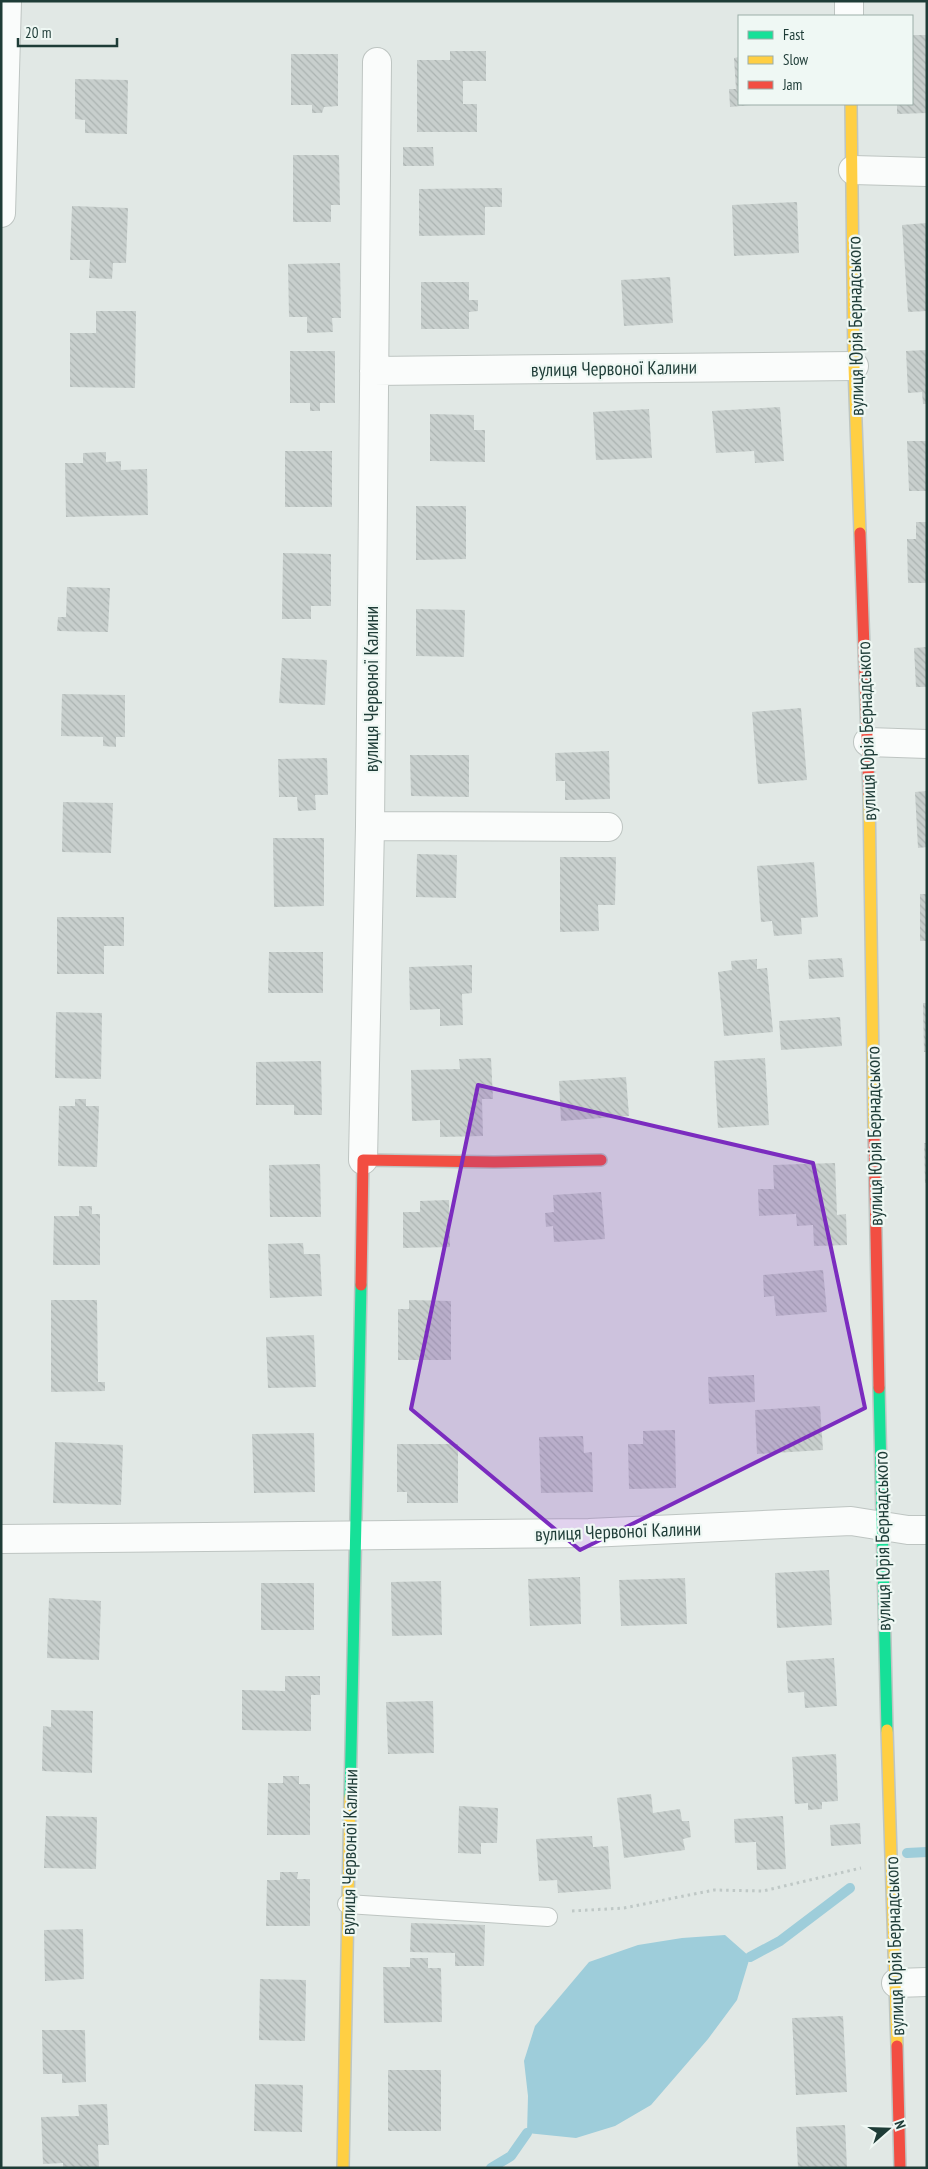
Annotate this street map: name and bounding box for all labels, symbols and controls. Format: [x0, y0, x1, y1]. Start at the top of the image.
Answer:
scale bar [18, 15, 116, 47]
legend [738, 15, 913, 105]
text: 20 m [25, 23, 51, 42]
text: Fast [783, 25, 804, 44]
text: Slow [783, 50, 808, 69]
text: Jam [782, 75, 802, 94]
street label: вулиця Юрія Бернадського [841, 236, 869, 416]
street label: вулиця Червоної Калини [531, 355, 697, 381]
street label: вулиця Червоної Калини [359, 606, 383, 772]
street label: вулиця Юрія Бернадського [851, 641, 881, 821]
street label: вулиця Юрія Бернадського [860, 1046, 888, 1226]
street label: вулиця Юрія Бернадського [868, 1451, 896, 1631]
street label: вулиця Червоної Калини [535, 1516, 701, 1546]
street label: вулиця Червоної Калини [336, 1769, 362, 1935]
street label: вулиця Юрія Бернадського [879, 1856, 909, 2036]
north arrow [863, 2104, 913, 2154]
text: N [890, 2118, 910, 2131]

